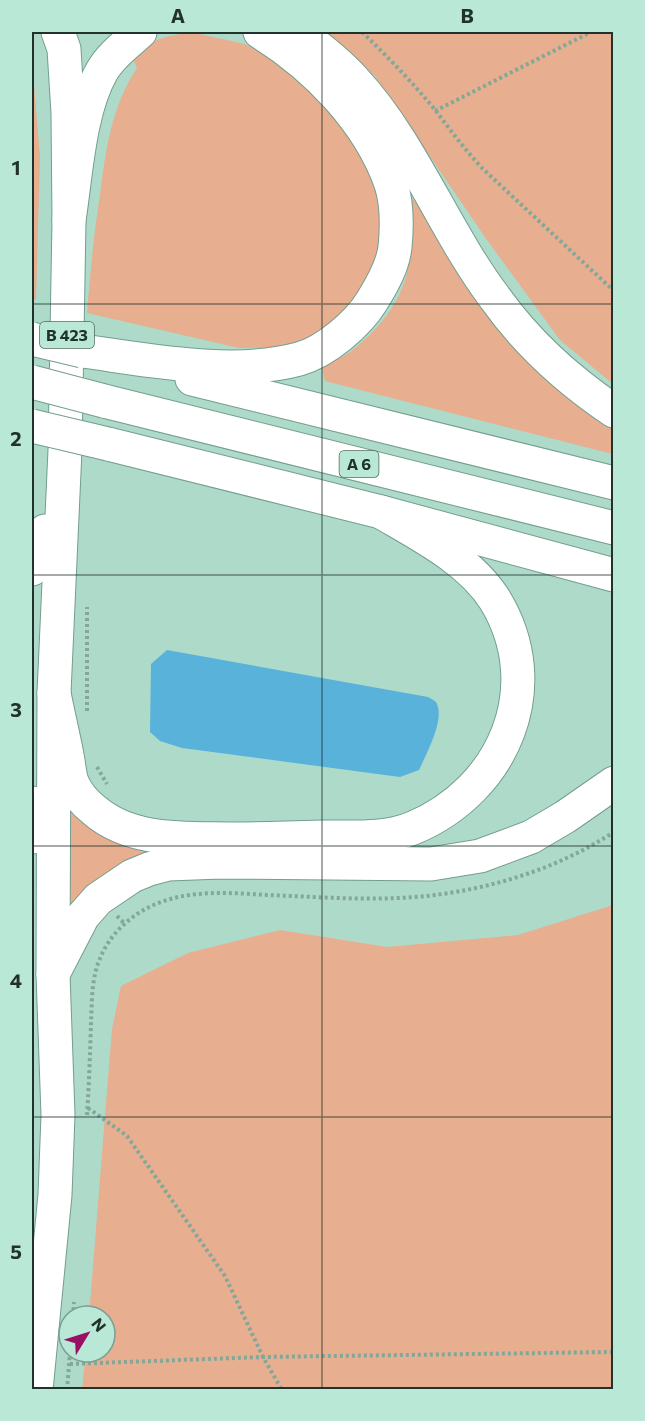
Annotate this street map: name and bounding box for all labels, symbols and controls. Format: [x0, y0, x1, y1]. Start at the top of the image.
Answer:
text: A [171, 3, 185, 27]
text: B [460, 3, 474, 27]
text: 1 [11, 155, 21, 179]
road number: B 423 [40, 322, 94, 348]
text: 2 [10, 426, 22, 450]
road number: A 6 [340, 451, 378, 477]
text: 3 [10, 697, 22, 721]
text: 4 [10, 968, 22, 992]
text: 5 [10, 1239, 22, 1263]
north arrow [57, 1304, 117, 1364]
text: N [88, 1314, 110, 1335]

